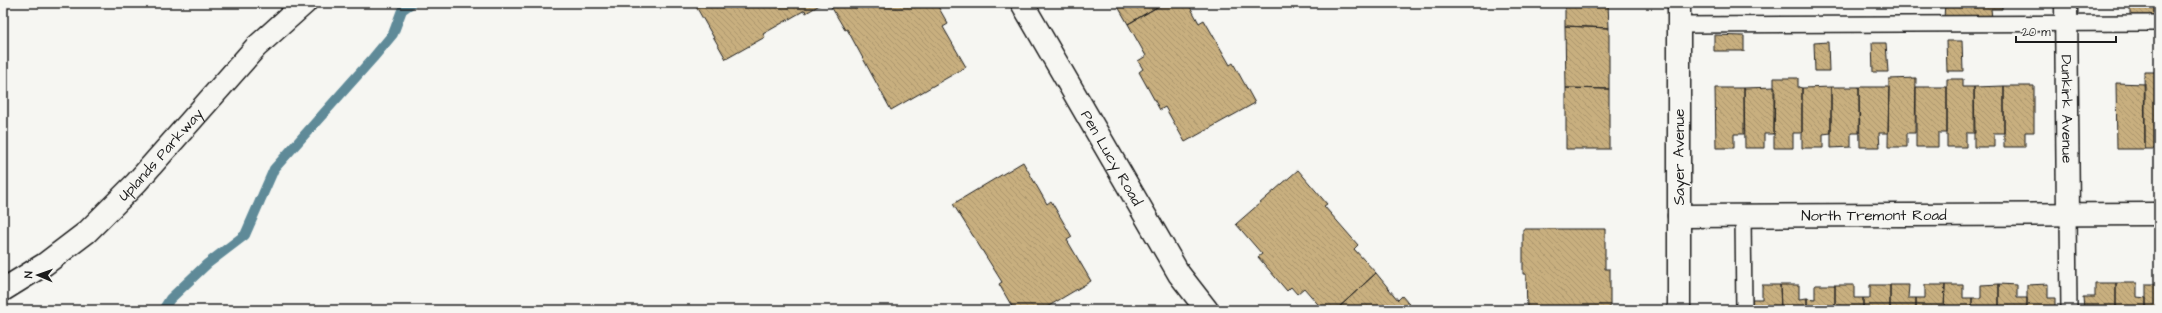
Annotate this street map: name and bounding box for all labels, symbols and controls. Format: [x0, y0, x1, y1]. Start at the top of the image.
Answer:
scale bar [2016, 18, 2116, 44]
text: 20 m [2022, 24, 2051, 41]
street label: Dunkirk Avenue [2055, 55, 2078, 163]
street label: Uplands Parkway [114, 104, 209, 206]
street label: Pen Lucy Road [1075, 106, 1147, 210]
street label: Sayer Avenue [1669, 109, 1691, 205]
street label: North Tremont Road [1801, 205, 1947, 226]
north arrow [18, 255, 58, 295]
text: N [21, 271, 36, 278]

